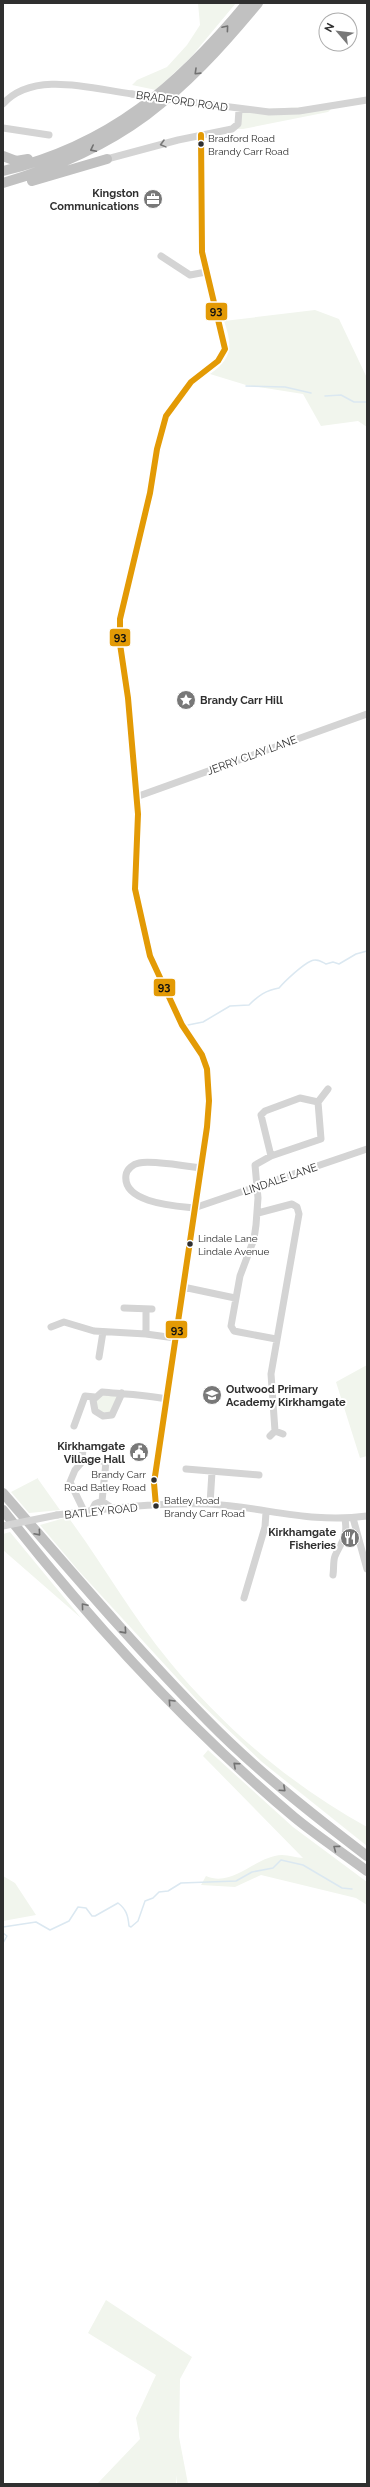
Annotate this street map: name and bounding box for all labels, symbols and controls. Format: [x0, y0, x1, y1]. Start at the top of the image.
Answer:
north arrow [318, 12, 358, 52]
text: N [322, 21, 337, 34]
one-way arrow [222, 26, 229, 33]
one-way arrow [194, 67, 202, 75]
street label: BRADFORD ROAD [135, 89, 229, 114]
place label: Bradford Road Brandy Carr Road [208, 133, 289, 157]
one-way arrow [159, 139, 166, 148]
marker: Bradford Road Brandy Carr Road [196, 139, 206, 149]
one-way arrow [90, 144, 98, 152]
place label: Kingston Communications [50, 187, 140, 213]
office icon: Kingston Communications [142, 188, 164, 210]
line badge: 93 [205, 302, 228, 321]
text: 93 [210, 305, 222, 318]
line badge: 93 [109, 628, 131, 647]
text: 93 [114, 631, 126, 644]
place icon: Brandy Carr Hill [175, 689, 197, 711]
place label: Brandy Carr Hill [200, 694, 283, 707]
street label: JERRY CLAY LANE [205, 733, 299, 778]
line badge: 93 [153, 978, 176, 997]
text: 93 [158, 981, 170, 994]
street label: LINDALE LANE [241, 1161, 319, 1198]
place label: Lindale Lane Lindale Avenue [198, 1233, 270, 1257]
marker: Lindale Lane Lindale Avenue [185, 1239, 195, 1249]
line badge: 93 [165, 1320, 188, 1339]
text: 93 [171, 1324, 183, 1337]
place label: Outwood Primary Academy Kirkhamgate [226, 1383, 346, 1409]
school or university icon: Outwood Primary Academy Kirkhamgate [201, 1384, 223, 1406]
place label: Kirkhamgate Village Hall [57, 1440, 126, 1466]
public building icon: Kirkhamgate Village Hall [128, 1441, 150, 1463]
place label: Brandy Carr Road Batley Road [64, 1469, 146, 1493]
marker: Brandy Carr Road Batley Road [149, 1475, 159, 1485]
place label: Batley Road Brandy Carr Road [164, 1495, 245, 1519]
street label: BATLEY ROAD [64, 1501, 139, 1522]
marker: Batley Road Brandy Carr Road [151, 1501, 161, 1511]
place label: Kirkhamgate Fisheries [268, 1526, 337, 1552]
restaurant icon: Kirkhamgate Fisheries [339, 1527, 361, 1549]
one-way arrow [33, 1529, 40, 1536]
one-way arrow [81, 1603, 88, 1610]
one-way arrow [119, 1626, 127, 1634]
one-way arrow [168, 1699, 176, 1707]
one-way arrow [233, 1763, 240, 1770]
one-way arrow [278, 1785, 286, 1792]
one-way arrow [333, 1846, 340, 1853]

